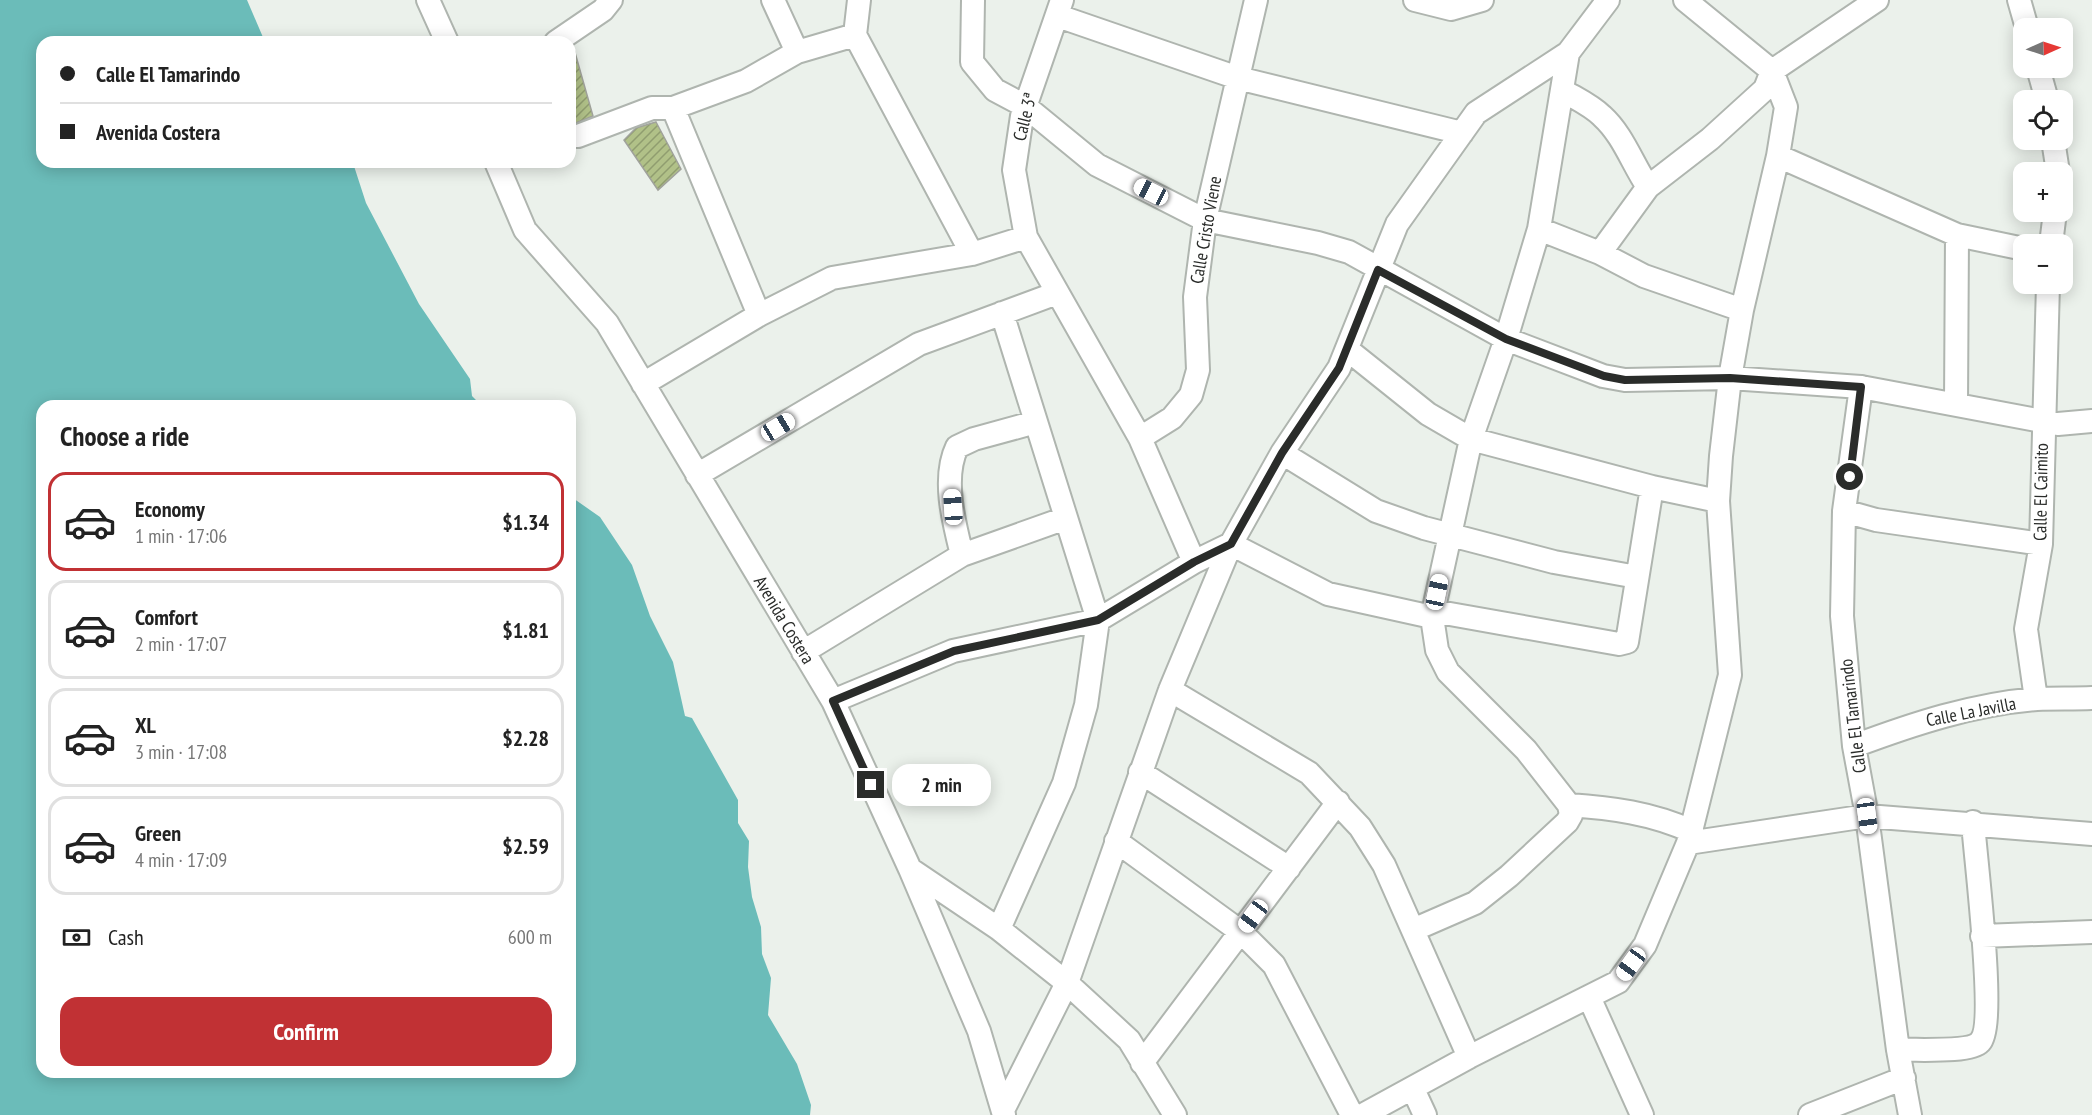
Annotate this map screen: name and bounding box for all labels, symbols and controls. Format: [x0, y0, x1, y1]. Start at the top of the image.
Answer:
north arrow [2013, 18, 2073, 78]
map controls [2013, 18, 2073, 294]
text: Calle El Tamarindo [96, 60, 240, 88]
street label: Calle 3ª [1007, 90, 1042, 143]
button: locate [2013, 90, 2073, 150]
text: Avenida Costera [96, 118, 220, 146]
button: + [2013, 162, 2073, 222]
street label: Calle Cristo Viene [1185, 174, 1226, 285]
car [1131, 176, 1171, 208]
button: − [2013, 234, 2073, 294]
car [758, 410, 798, 444]
text: Choose a ride [60, 419, 189, 453]
street label: Calle El Caimito [2028, 443, 2053, 541]
route start [1836, 463, 1863, 490]
car [943, 488, 963, 526]
icon: car [63, 495, 117, 549]
text: Economy [135, 495, 205, 523]
text: $1.34 [502, 508, 549, 536]
text: 1 min · 17:06 [135, 523, 227, 549]
street label: Avenida Costera [749, 571, 820, 668]
car [1424, 573, 1450, 611]
icon: car [63, 603, 117, 657]
text: Comfort [135, 603, 198, 631]
text: $1.81 [502, 616, 549, 644]
text: 2 min · 17:07 [135, 631, 227, 657]
street label: Calle El Tamarindo [1834, 657, 1871, 775]
street label: Calle La Javilla [1924, 692, 2018, 731]
icon: car [63, 711, 117, 765]
text: XL [135, 711, 156, 739]
text: $2.28 [502, 724, 549, 752]
text: 3 min · 17:08 [135, 739, 227, 765]
callout: 2 min [892, 764, 991, 806]
route end [857, 771, 884, 798]
text: 2 min [921, 772, 962, 798]
car [1856, 797, 1878, 835]
icon: car [63, 819, 117, 873]
text: Green [135, 819, 181, 847]
text: $2.59 [502, 832, 549, 860]
text: 4 min · 17:09 [135, 847, 227, 873]
car [1235, 896, 1271, 936]
icon: cash [60, 921, 93, 954]
text: Cash [108, 923, 144, 951]
text: 600 m [508, 924, 552, 950]
car [1613, 944, 1649, 984]
button: Confirm [60, 997, 552, 1066]

